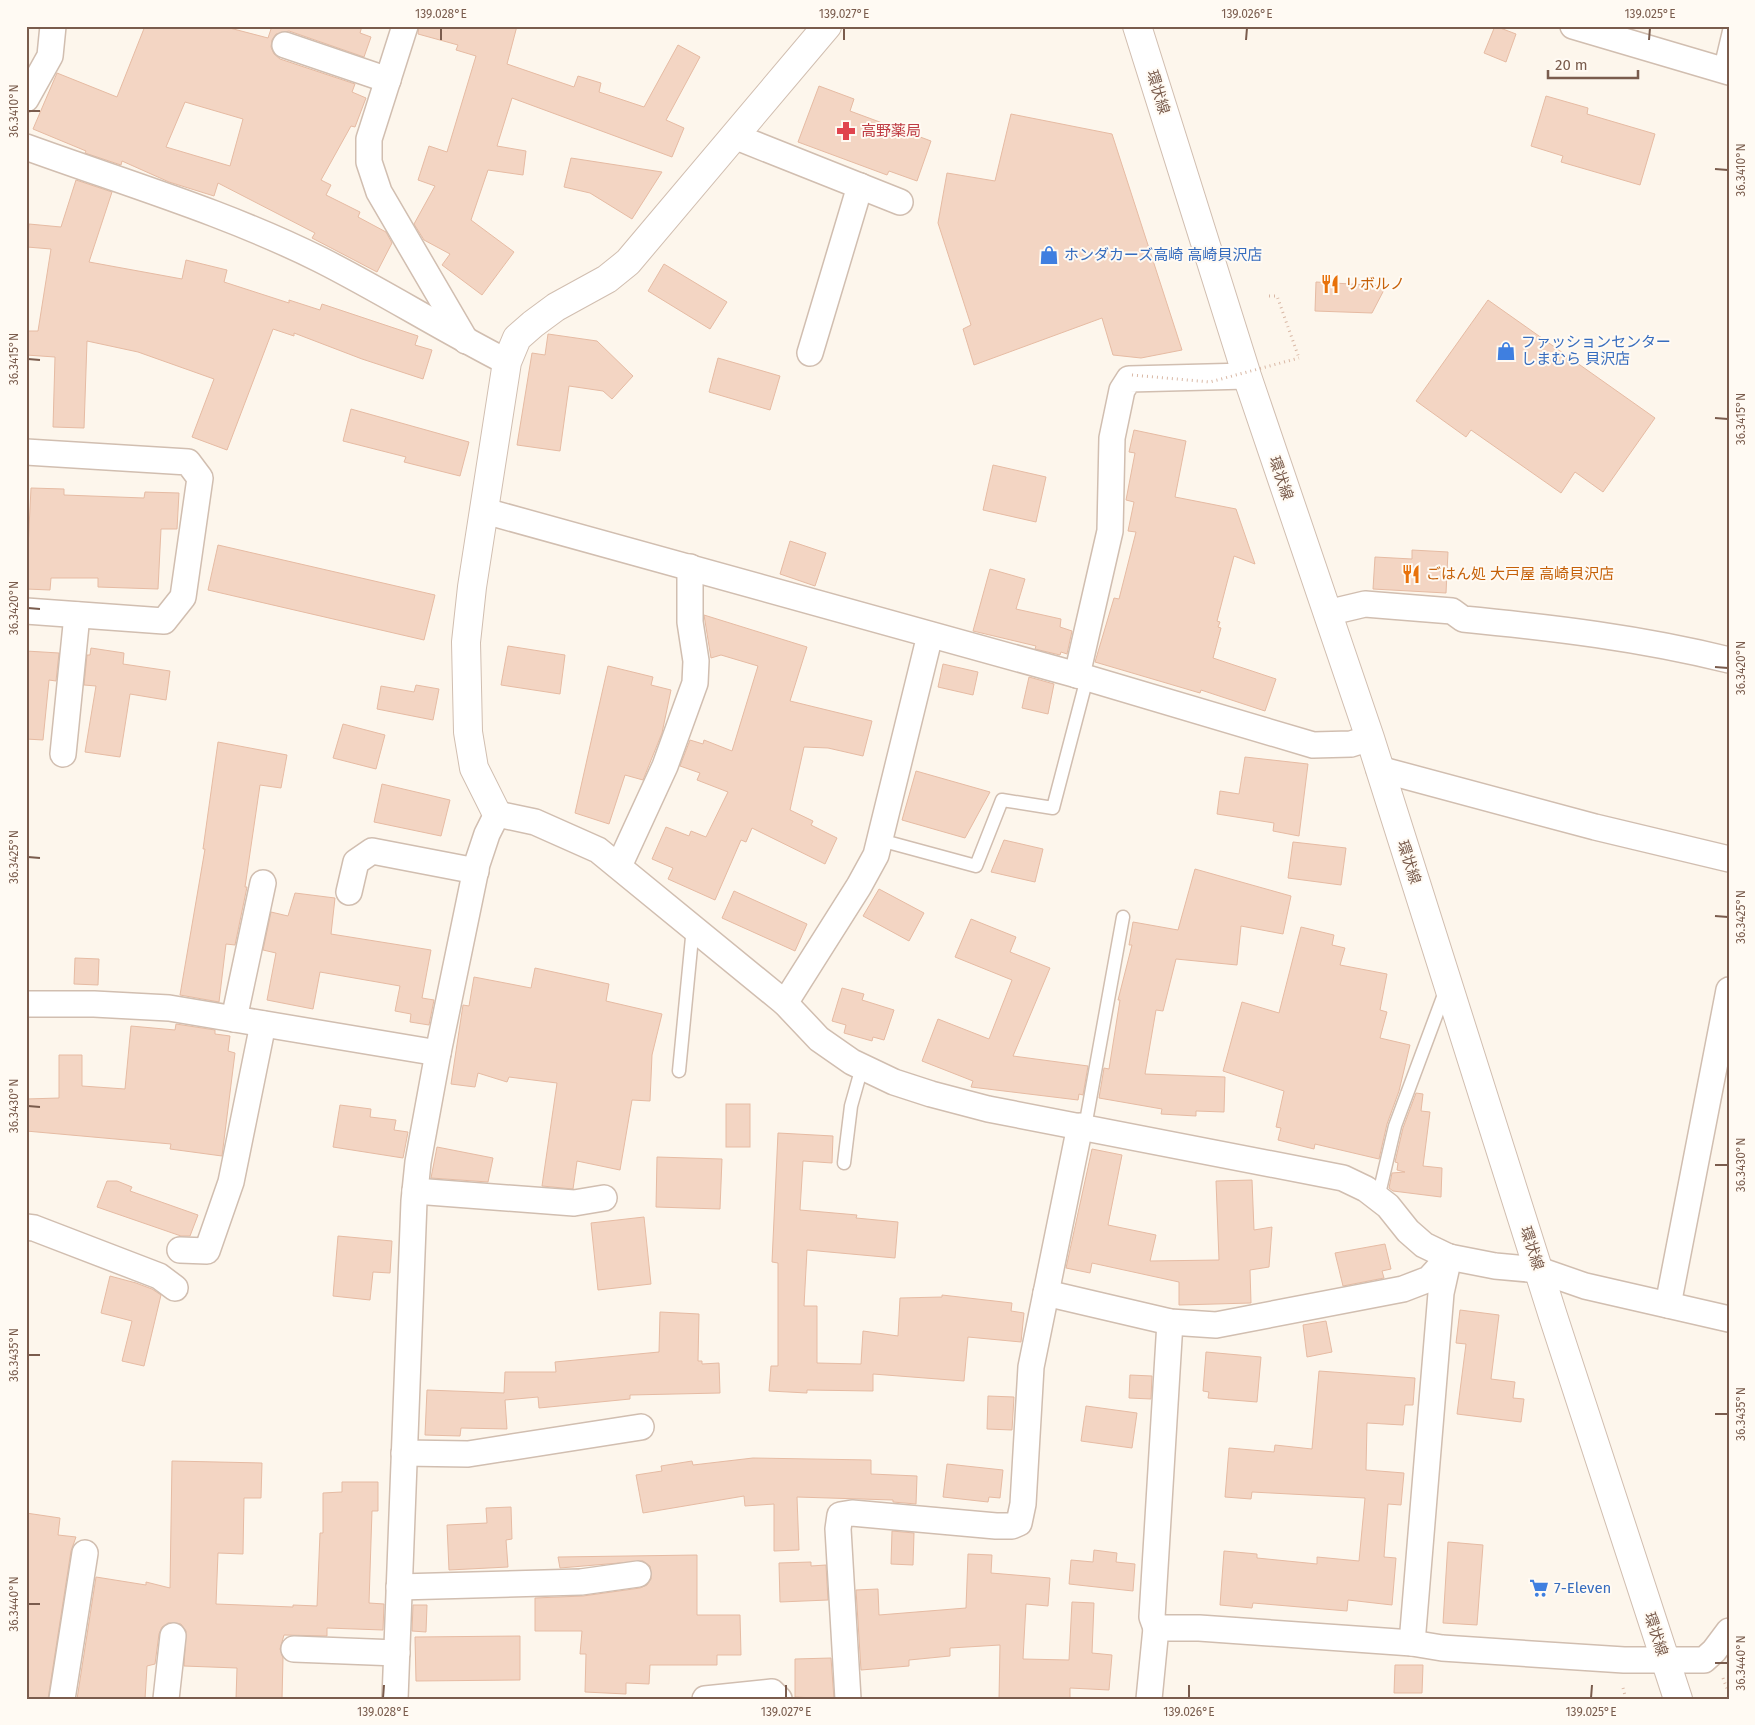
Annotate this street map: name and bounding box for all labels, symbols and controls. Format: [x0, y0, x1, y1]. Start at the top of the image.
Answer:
text: 139.028°E [415, 7, 467, 21]
text: 139.027°E [819, 7, 869, 21]
text: 139.026°E [1221, 7, 1273, 21]
text: 139.025°E [1624, 7, 1676, 21]
scale bar [1548, 48, 1638, 80]
text: 20 m [1555, 56, 1588, 74]
street label: 環状線 [1143, 68, 1173, 116]
text: 36.3410°N [7, 84, 21, 138]
pharmacy icon: 高野薬局 [835, 120, 857, 142]
place label: 高野薬局 [861, 122, 921, 140]
text: 36.3410°N [1734, 143, 1748, 197]
shop icon: ホンダカーズ高崎 高崎貝沢店 [1038, 244, 1060, 266]
place label: ホンダカーズ高崎 高崎貝沢店 [1064, 246, 1262, 264]
restaurant icon: リボルノ [1319, 273, 1341, 295]
place label: リボルノ [1345, 275, 1405, 293]
text: 36.3415°N [7, 333, 21, 385]
place label: ファッションセンター しまむら 貝沢店 [1521, 333, 1671, 368]
shop icon: ファッションセンター しまむら 貝沢店 [1495, 340, 1517, 362]
text: 36.3415°N [1734, 393, 1748, 445]
street label: 環状線 [1265, 454, 1297, 502]
restaurant icon: ごはん処 大戸屋 高崎貝沢店 [1400, 563, 1422, 585]
place label: ごはん処 大戸屋 高崎貝沢店 [1426, 565, 1614, 583]
text: 36.3420°N [7, 581, 21, 635]
text: 36.3420°N [1734, 641, 1748, 695]
text: 36.3425°N [7, 830, 21, 884]
street label: 環状線 [1393, 838, 1425, 886]
text: 36.3425°N [1734, 890, 1748, 944]
text: 36.3430°N [7, 1079, 21, 1133]
text: 36.3430°N [1734, 1138, 1748, 1192]
street label: 環状線 [1516, 1224, 1548, 1272]
text: 36.3435°N [7, 1328, 21, 1382]
text: 36.3435°N [1734, 1387, 1748, 1441]
text: 36.3440°N [7, 1576, 21, 1632]
supermarket icon: 7-Eleven [1528, 1577, 1550, 1599]
place label: 7-Eleven [1554, 1579, 1611, 1597]
street label: 環状線 [1640, 1610, 1672, 1658]
text: 36.3440°N [1734, 1635, 1748, 1691]
text: 139.028°E [357, 1705, 409, 1719]
text: 139.027°E [761, 1705, 811, 1719]
text: 139.026°E [1163, 1705, 1215, 1719]
text: 139.025°E [1565, 1705, 1617, 1719]

